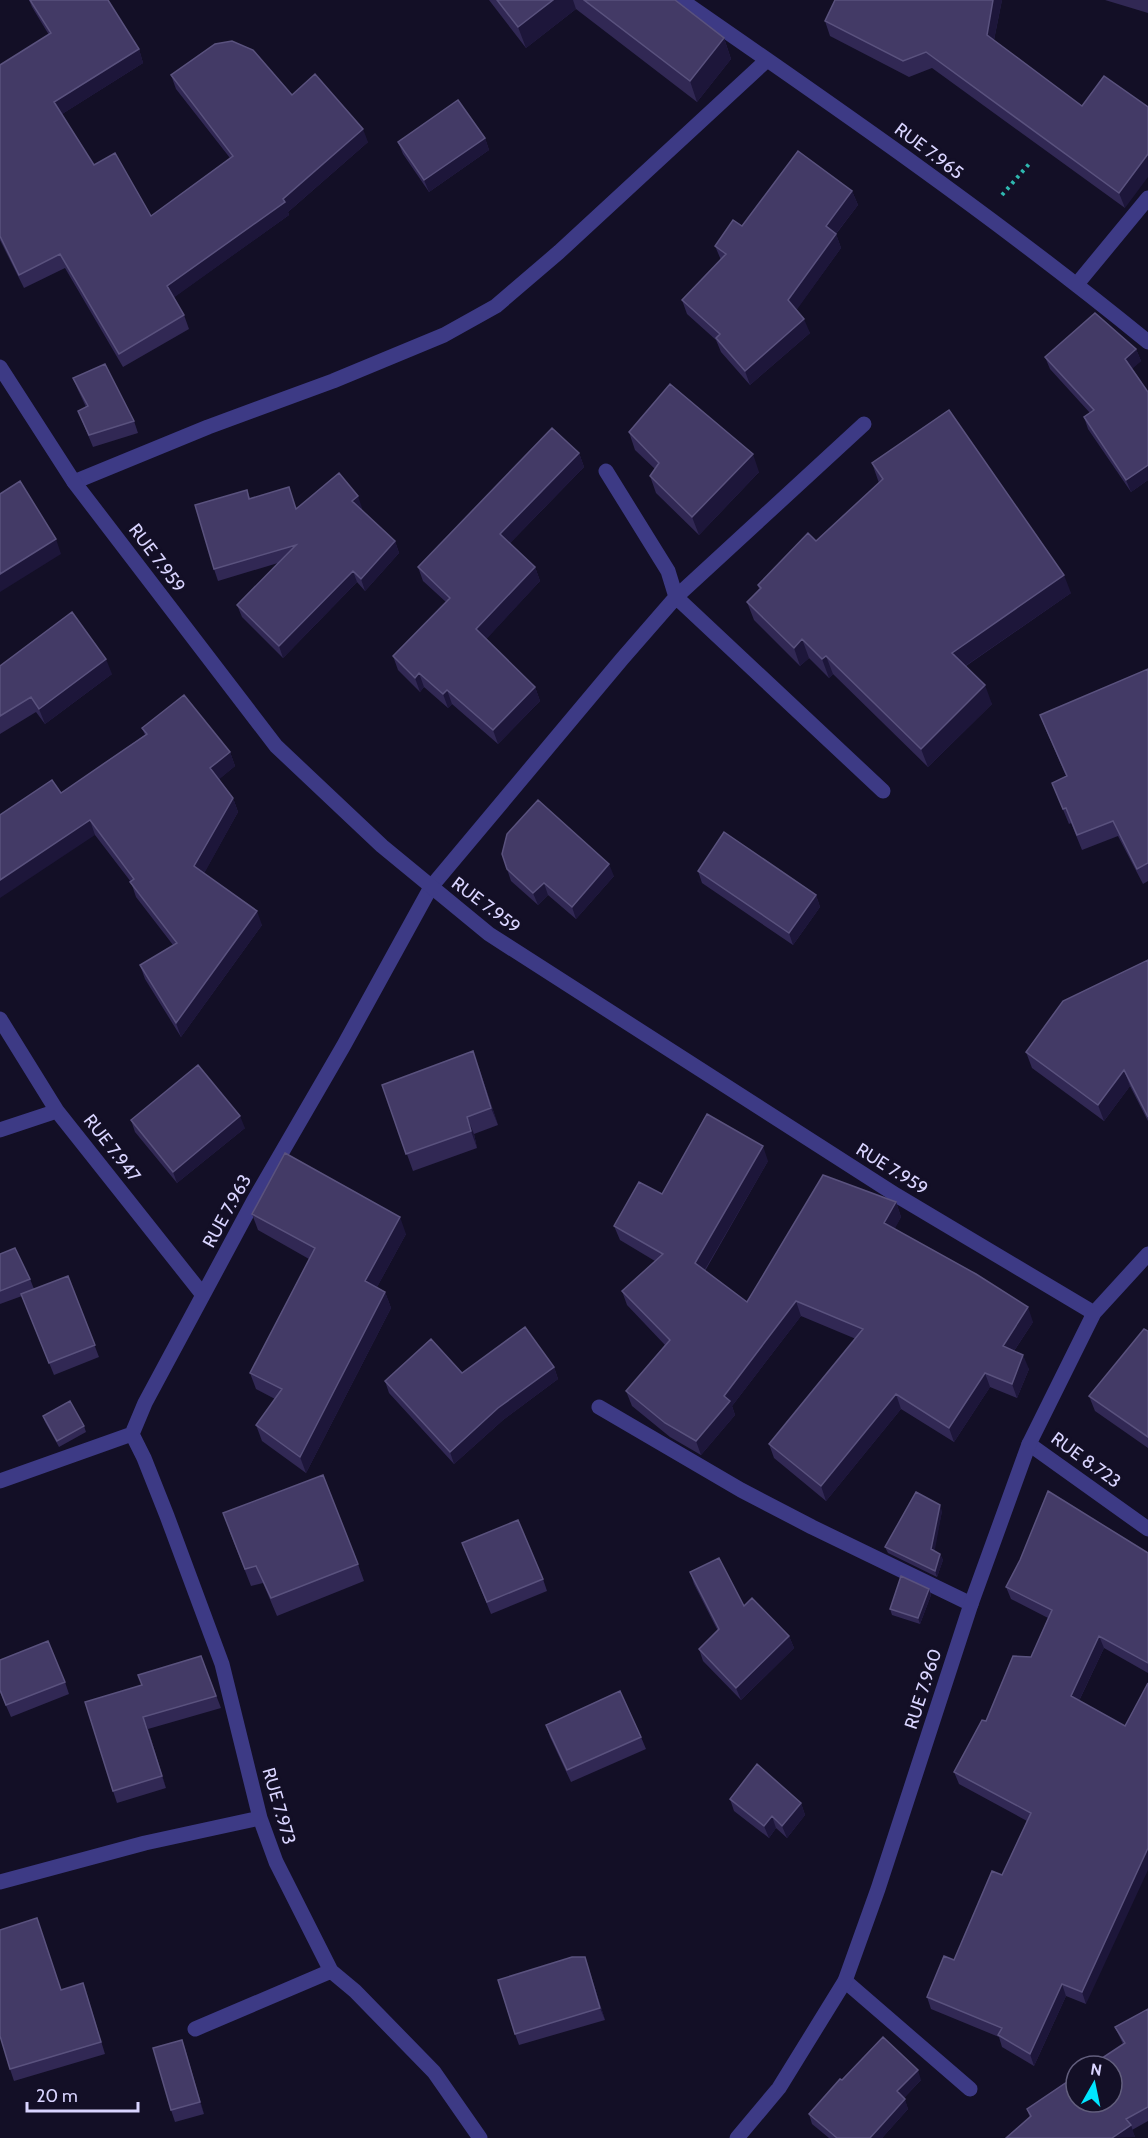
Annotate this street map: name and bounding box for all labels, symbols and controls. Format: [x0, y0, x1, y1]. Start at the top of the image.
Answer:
street label: RUE 7.965 [890, 118, 968, 184]
street label: RUE 7.959 [124, 519, 190, 597]
street label: RUE 7.959 [447, 872, 525, 938]
street label: RUE 7.947 [79, 1110, 145, 1186]
street label: RUE 7.959 [852, 1138, 932, 1200]
street label: RUE 7.963 [198, 1171, 256, 1251]
street label: RUE 8.723 [1047, 1427, 1125, 1493]
street label: RUE 7.960 [900, 1646, 946, 1732]
street label: RUE 7.973 [258, 1765, 300, 1847]
north arrow [1064, 2054, 1124, 2114]
text: N [1089, 2059, 1103, 2080]
scale bar [27, 2075, 138, 2113]
text: 20 m [36, 2085, 78, 2107]

